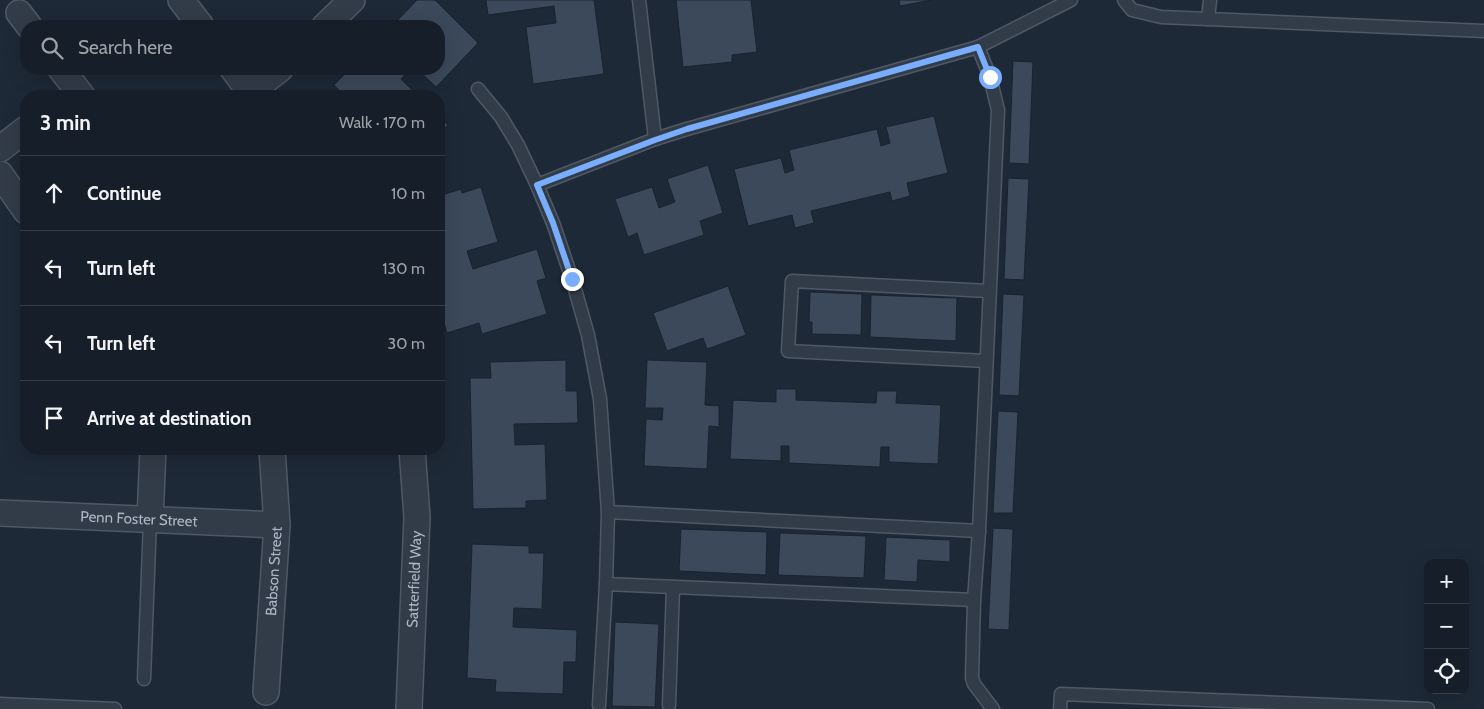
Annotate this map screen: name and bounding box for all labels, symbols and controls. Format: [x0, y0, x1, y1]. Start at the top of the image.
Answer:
search box [20, 20, 445, 75]
icon: search [38, 34, 66, 62]
text: Search here [78, 36, 172, 59]
route start [979, 66, 1002, 89]
text: 3 min [40, 110, 91, 135]
text: Walk · 170 m [339, 113, 425, 132]
icon: ahead [40, 179, 68, 207]
text: Continue [87, 182, 161, 205]
text: 10 m [391, 184, 425, 203]
icon: left [40, 254, 68, 282]
text: Turn left [87, 257, 155, 280]
text: 130 m [382, 259, 425, 278]
route end [561, 268, 584, 291]
icon: left [40, 329, 68, 357]
text: Turn left [87, 332, 155, 355]
text: 30 m [388, 334, 425, 353]
icon: arrive [40, 404, 68, 432]
text: Arrive at destination [87, 407, 251, 430]
street label: Penn Foster Street [80, 507, 198, 531]
street label: Babson Street [262, 526, 286, 616]
street label: Satterfield Way [403, 530, 425, 628]
map controls [1424, 559, 1469, 694]
button: + [1424, 559, 1469, 604]
button: − [1424, 604, 1469, 649]
button: locate [1424, 649, 1469, 694]

